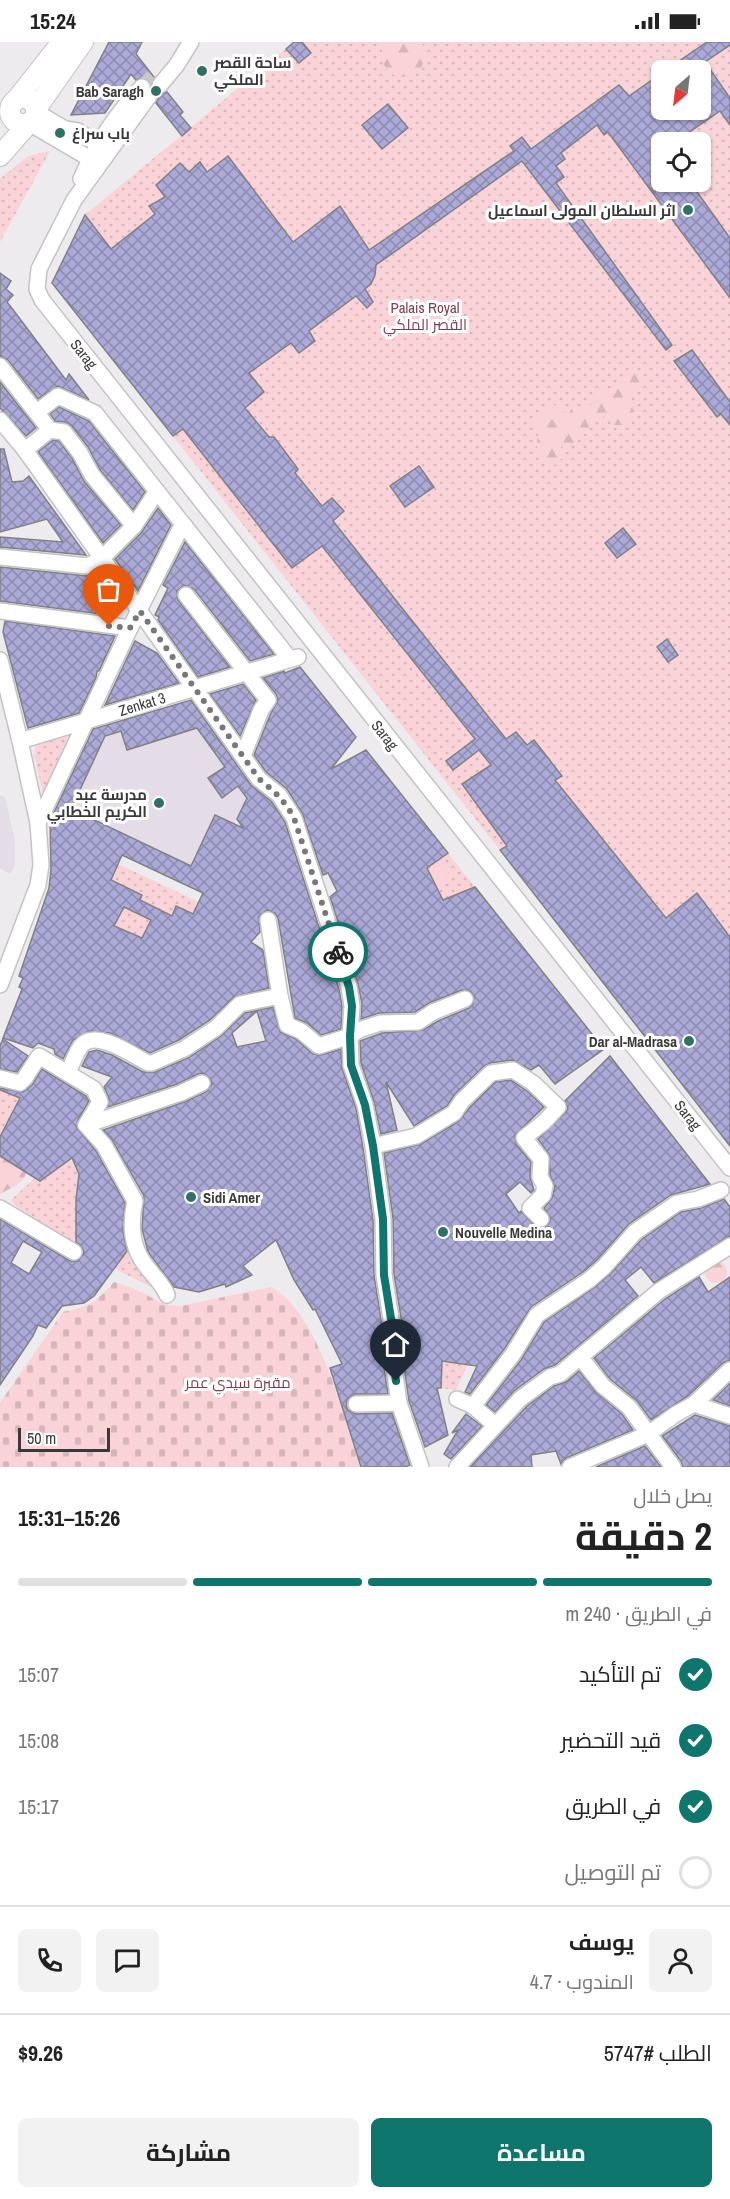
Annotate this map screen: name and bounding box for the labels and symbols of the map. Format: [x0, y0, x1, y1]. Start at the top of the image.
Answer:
place label: ساحة القصر الملكي [213, 52, 291, 92]
north arrow [651, 60, 711, 120]
marker: ساحة القصر الملكي [195, 64, 209, 78]
place label: Bab Saragh [76, 81, 144, 102]
marker: Bab Saragh [149, 84, 163, 98]
place label: باب سراغ [72, 123, 130, 144]
marker: باب سراغ [53, 126, 67, 140]
place label: اثر السلطان المولى اسماعيل [488, 200, 676, 221]
marker: اثر السلطان المولى اسماعيل [681, 203, 695, 217]
park label: Palais Royal القصر الملكي [383, 297, 467, 337]
street label: Sarag [66, 335, 102, 374]
pin [83, 564, 134, 626]
street label: Zenkat 3 [116, 687, 168, 721]
street label: Sarag [367, 716, 403, 755]
place label: مدرسة عبد الكريم الخطابي [47, 784, 147, 824]
marker: مدرسة عبد الكريم الخطابي [152, 796, 166, 810]
courier [308, 922, 368, 982]
place label: Dar al-Madrasa [589, 1031, 677, 1052]
marker: Dar al-Madrasa [682, 1034, 696, 1048]
street label: Sarag [670, 1096, 706, 1135]
place label: Sidi Amer [203, 1187, 260, 1208]
marker: Sidi Amer [184, 1190, 198, 1204]
place label: Nouvelle Medina [455, 1222, 552, 1243]
marker: Nouvelle Medina [436, 1225, 450, 1239]
pin [370, 1319, 421, 1381]
park label: مقبرة سيدي عمر [184, 1372, 291, 1395]
scale bar [18, 1425, 110, 1452]

